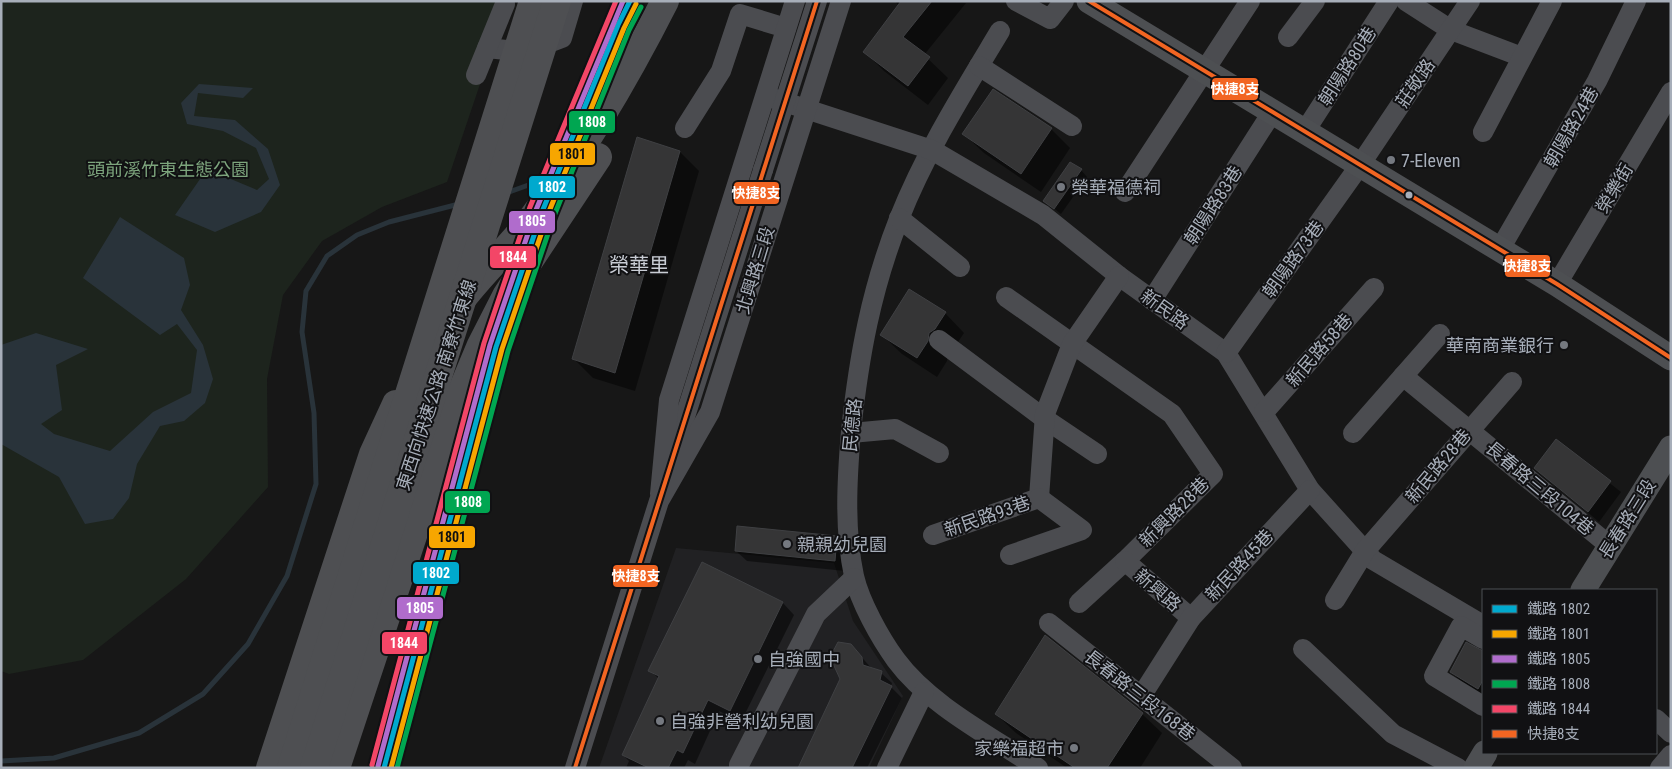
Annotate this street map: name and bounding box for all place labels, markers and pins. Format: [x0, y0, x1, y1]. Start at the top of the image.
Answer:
place label: 7-Eleven [1401, 150, 1461, 171]
marker: 7-Eleven [1385, 154, 1397, 166]
place label: 榮華福德祠 [1071, 177, 1161, 198]
marker: 榮華福德祠 [1055, 181, 1067, 193]
unlabelled marker [1404, 190, 1414, 200]
place label: 華南商業銀行 [1446, 335, 1554, 356]
marker: 華南商業銀行 [1558, 339, 1570, 351]
place label: 親親幼兒園 [797, 534, 887, 555]
marker: 親親幼兒園 [781, 538, 793, 550]
place label: 自強國中 [768, 649, 840, 670]
marker: 自強國中 [752, 653, 764, 665]
place label: 自強非營利幼兒園 [670, 711, 814, 732]
marker: 自強非營利幼兒園 [654, 715, 666, 727]
place label: 家樂福超市 [974, 738, 1064, 759]
marker: 家樂福超市 [1068, 742, 1080, 754]

